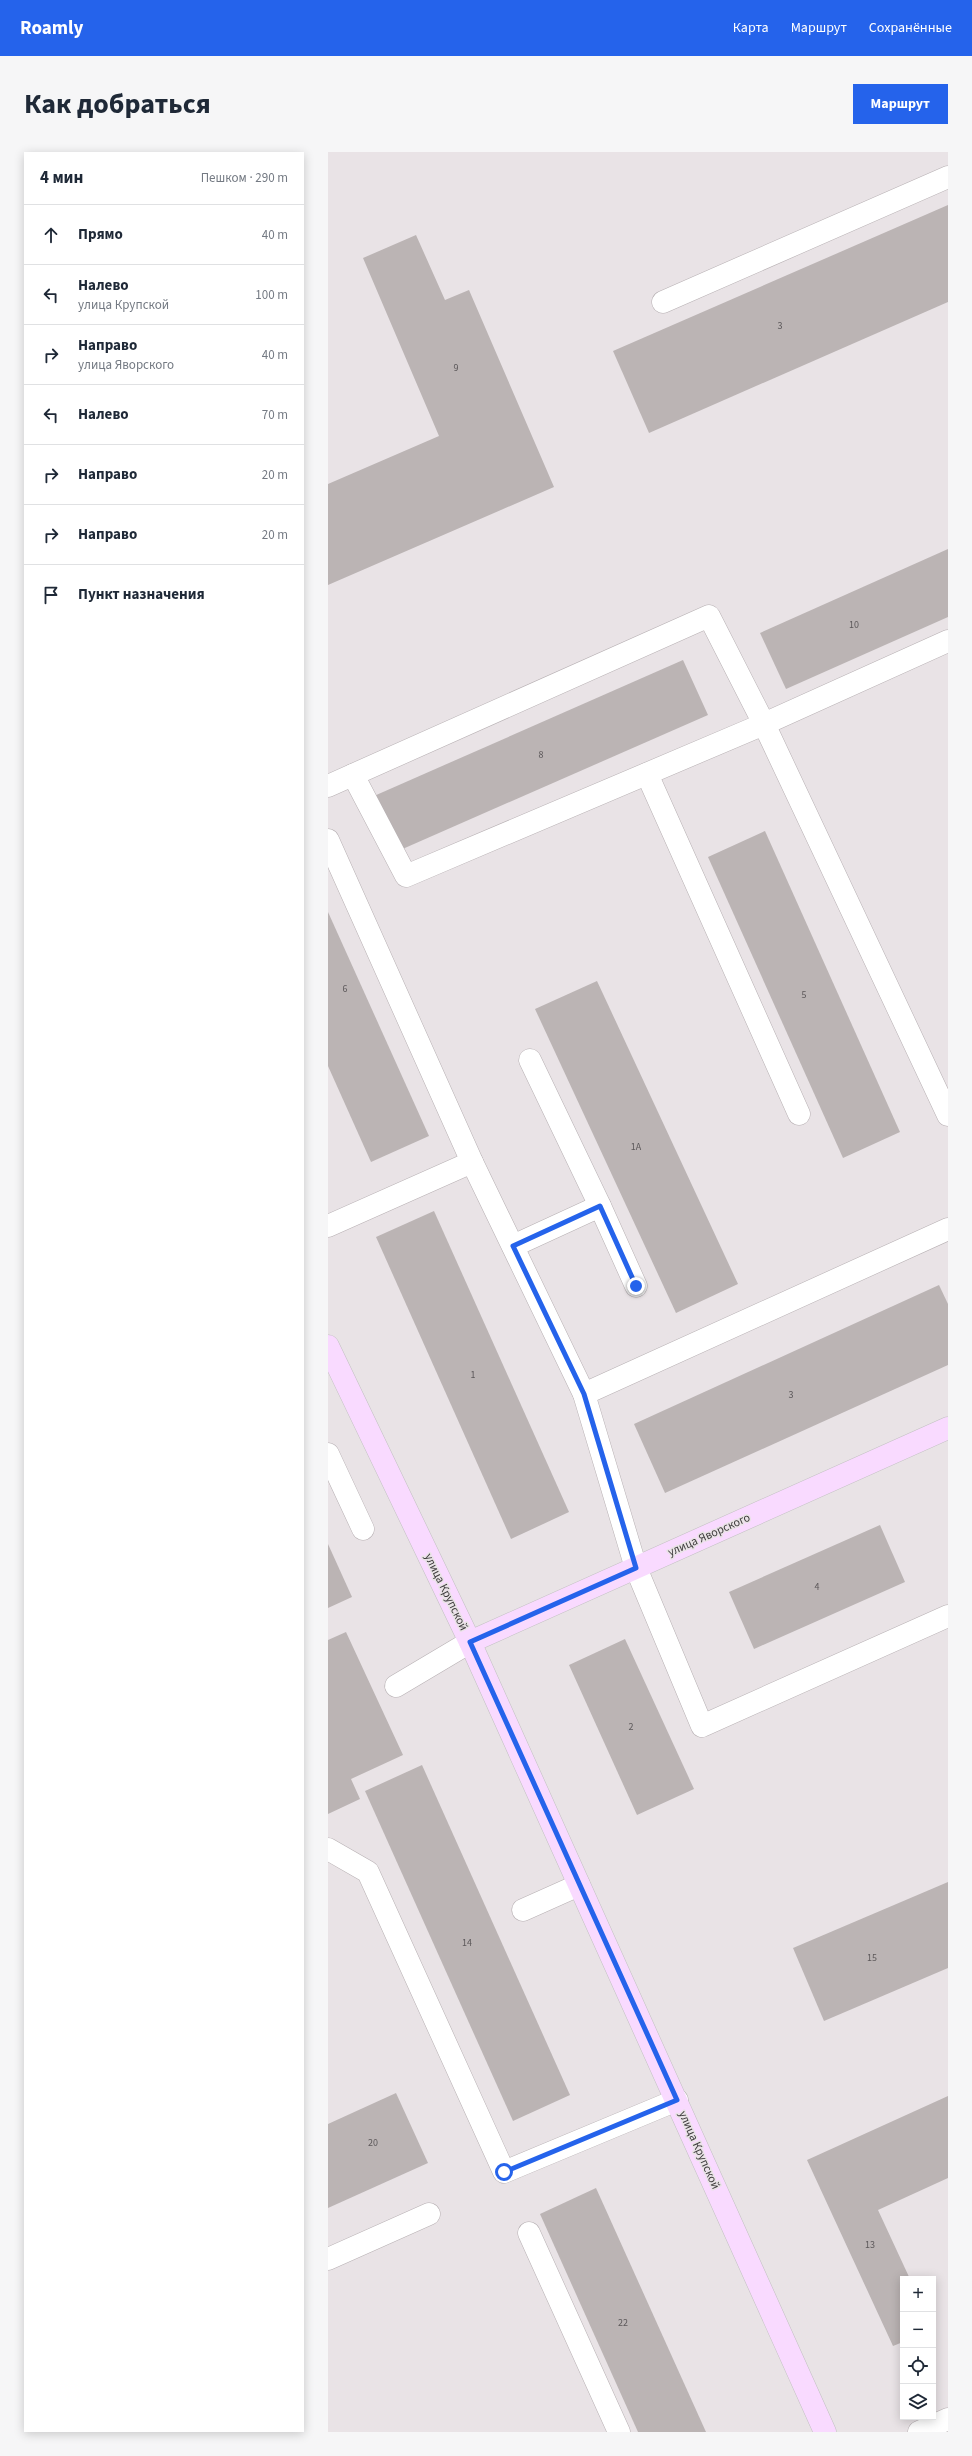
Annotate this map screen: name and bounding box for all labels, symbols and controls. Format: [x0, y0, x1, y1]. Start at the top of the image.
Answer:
text: Roamly [20, 15, 83, 42]
text: Карта [733, 18, 769, 38]
text: Маршрут [791, 18, 847, 38]
text: Сохранённые [869, 18, 952, 38]
text: Как добраться [24, 84, 211, 124]
button: Маршрут [853, 84, 948, 124]
text: 4 мин [40, 166, 83, 190]
text: Пешком · 290 m [201, 169, 288, 187]
icon: ahead [40, 224, 62, 246]
text: Прямо [78, 224, 123, 245]
text: 40 m [262, 226, 288, 244]
text: Налево [78, 275, 129, 296]
icon: left [40, 284, 62, 306]
text: 100 m [255, 286, 288, 304]
text: улица Крупской [78, 296, 169, 314]
house number: 3 [778, 319, 783, 333]
text: Направо [78, 335, 137, 356]
icon: right [40, 344, 62, 366]
text: 40 m [262, 346, 288, 364]
text: улица Яворского [78, 356, 174, 374]
house number: 9 [454, 361, 459, 375]
icon: left [40, 404, 62, 426]
text: Налево [78, 404, 129, 425]
text: 70 m [262, 406, 288, 424]
icon: right [40, 464, 62, 486]
text: Направо [78, 464, 137, 485]
text: 20 m [262, 466, 288, 484]
icon: right [40, 524, 62, 546]
text: Направо [78, 524, 137, 545]
text: 20 m [262, 526, 288, 544]
icon: arrive [40, 584, 62, 606]
text: Пункт назначения [78, 584, 205, 605]
house number: 10 [849, 618, 859, 632]
house number: 8 [539, 748, 544, 762]
house number: 6 [343, 982, 348, 996]
house number: 5 [802, 988, 807, 1002]
house number: 1А [631, 1140, 642, 1154]
route end [627, 1277, 645, 1295]
house number: 1 [471, 1368, 476, 1382]
house number: 3 [789, 1388, 794, 1402]
street label: улица Яворского [665, 1509, 753, 1561]
street label: улица Крупской [420, 1550, 472, 1634]
house number: 4 [815, 1580, 820, 1594]
house number: 2 [629, 1720, 634, 1734]
house number: 14 [462, 1936, 472, 1950]
house number: 15 [867, 1951, 877, 1965]
street label: улица Крупской [674, 2108, 724, 2192]
house number: 20 [368, 2136, 378, 2150]
route start [495, 2163, 513, 2181]
house number: 13 [865, 2238, 875, 2252]
map controls [900, 2276, 936, 2420]
button: + [900, 2276, 936, 2312]
button: − [900, 2312, 936, 2348]
house number: 22 [618, 2316, 628, 2330]
button: locate [900, 2348, 936, 2384]
button: layers [900, 2384, 936, 2420]

